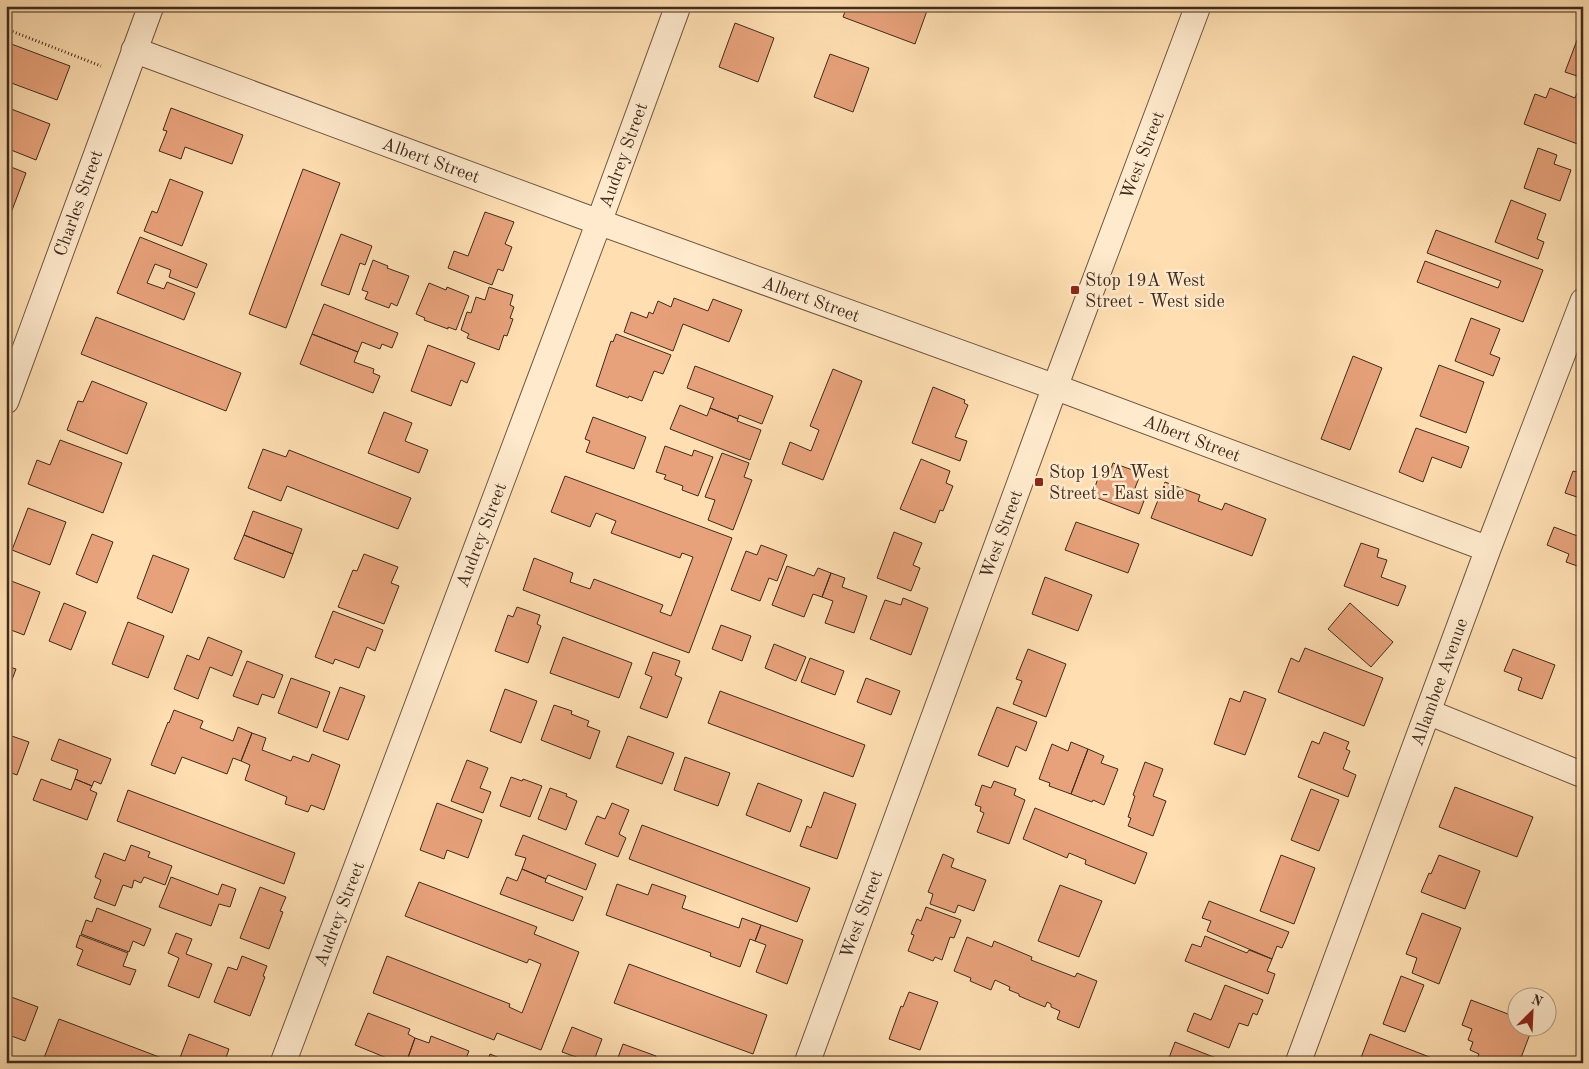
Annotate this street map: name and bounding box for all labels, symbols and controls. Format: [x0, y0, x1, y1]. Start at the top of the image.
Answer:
street label: Audrey Street [597, 100, 651, 210]
street label: West Street [1118, 109, 1168, 202]
street label: Albert Street [379, 135, 482, 187]
street label: Charles Street [51, 148, 107, 259]
place label: Stop 19A West Street - West side [1085, 272, 1225, 311]
street label: Albert Street [759, 274, 862, 326]
marker: Stop 19A West Street - West side [1069, 284, 1081, 296]
street label: Albert Street [1141, 412, 1243, 466]
place label: Stop 19A West Street - East side [1049, 464, 1184, 503]
marker: Stop 19A West Street - East side [1033, 476, 1045, 488]
street label: Audrey Street [454, 480, 510, 590]
street label: West Street [978, 488, 1026, 581]
street label: Allambee Avenue [1408, 616, 1471, 749]
street label: Audrey Street [312, 859, 368, 969]
street label: West Street [838, 868, 886, 961]
north arrow [1506, 986, 1556, 1036]
text: N [1529, 992, 1545, 1010]

